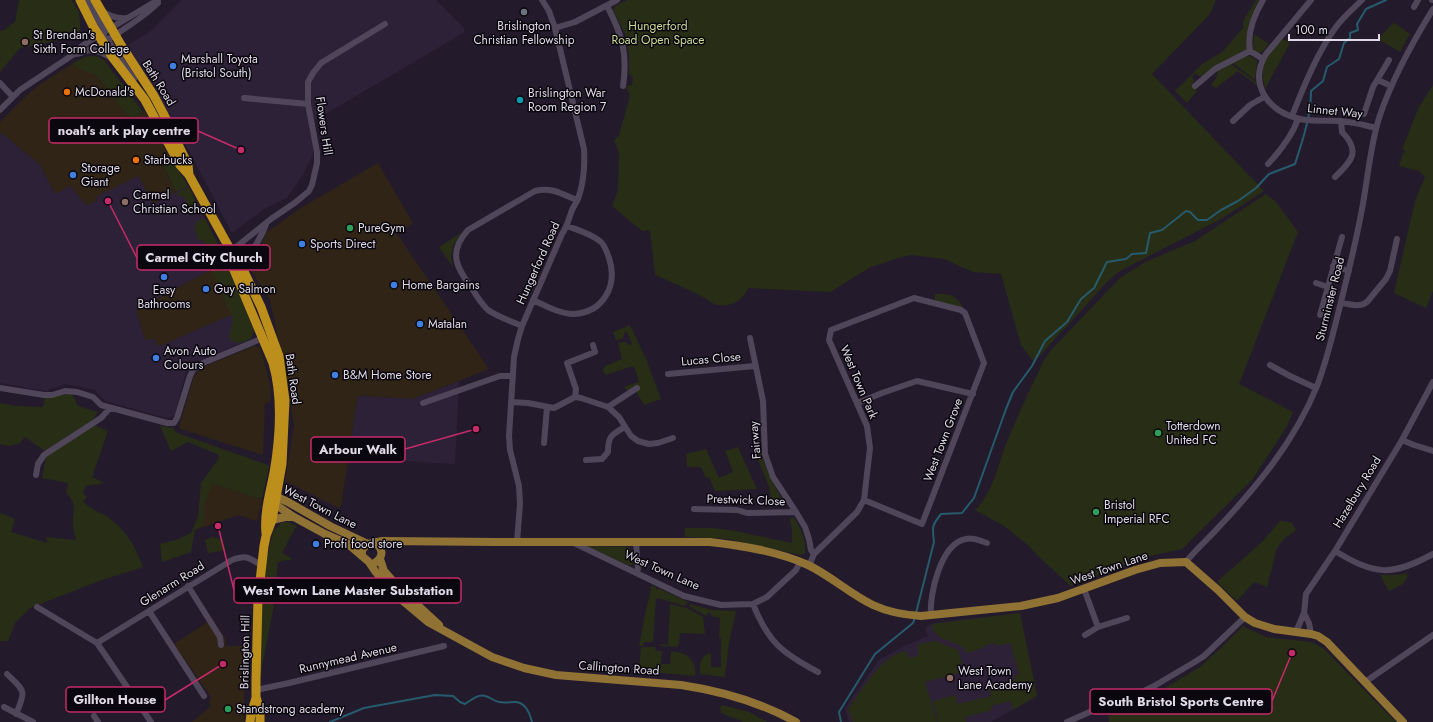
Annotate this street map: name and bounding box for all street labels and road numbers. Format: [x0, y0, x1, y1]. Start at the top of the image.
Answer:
street label: Bath Road [138, 57, 180, 109]
street label: Flowers Hill [311, 95, 337, 157]
street label: Linnet Way [1306, 99, 1364, 123]
street label: Hungerford Road [512, 219, 564, 307]
street label: Sturminster Road [1311, 255, 1349, 343]
street label: West Town Park [835, 342, 883, 422]
street label: Lucas Close [680, 347, 742, 371]
street label: Bath Road [281, 352, 305, 406]
street label: West Town Grove [919, 396, 967, 484]
street label: Fairway [744, 419, 766, 460]
street label: Hazelbury Road [1328, 453, 1386, 531]
street label: West Town Lane [280, 481, 360, 533]
street label: Prestwick Close [706, 490, 786, 510]
street label: West Town Lane [621, 545, 703, 595]
street label: West Town Lane [1068, 546, 1150, 590]
street label: Glenarm Road [136, 557, 208, 611]
street label: Brislington Hill [235, 615, 255, 689]
street label: Runnymead Avenue [297, 638, 399, 678]
street label: Callington Road [578, 656, 660, 680]

